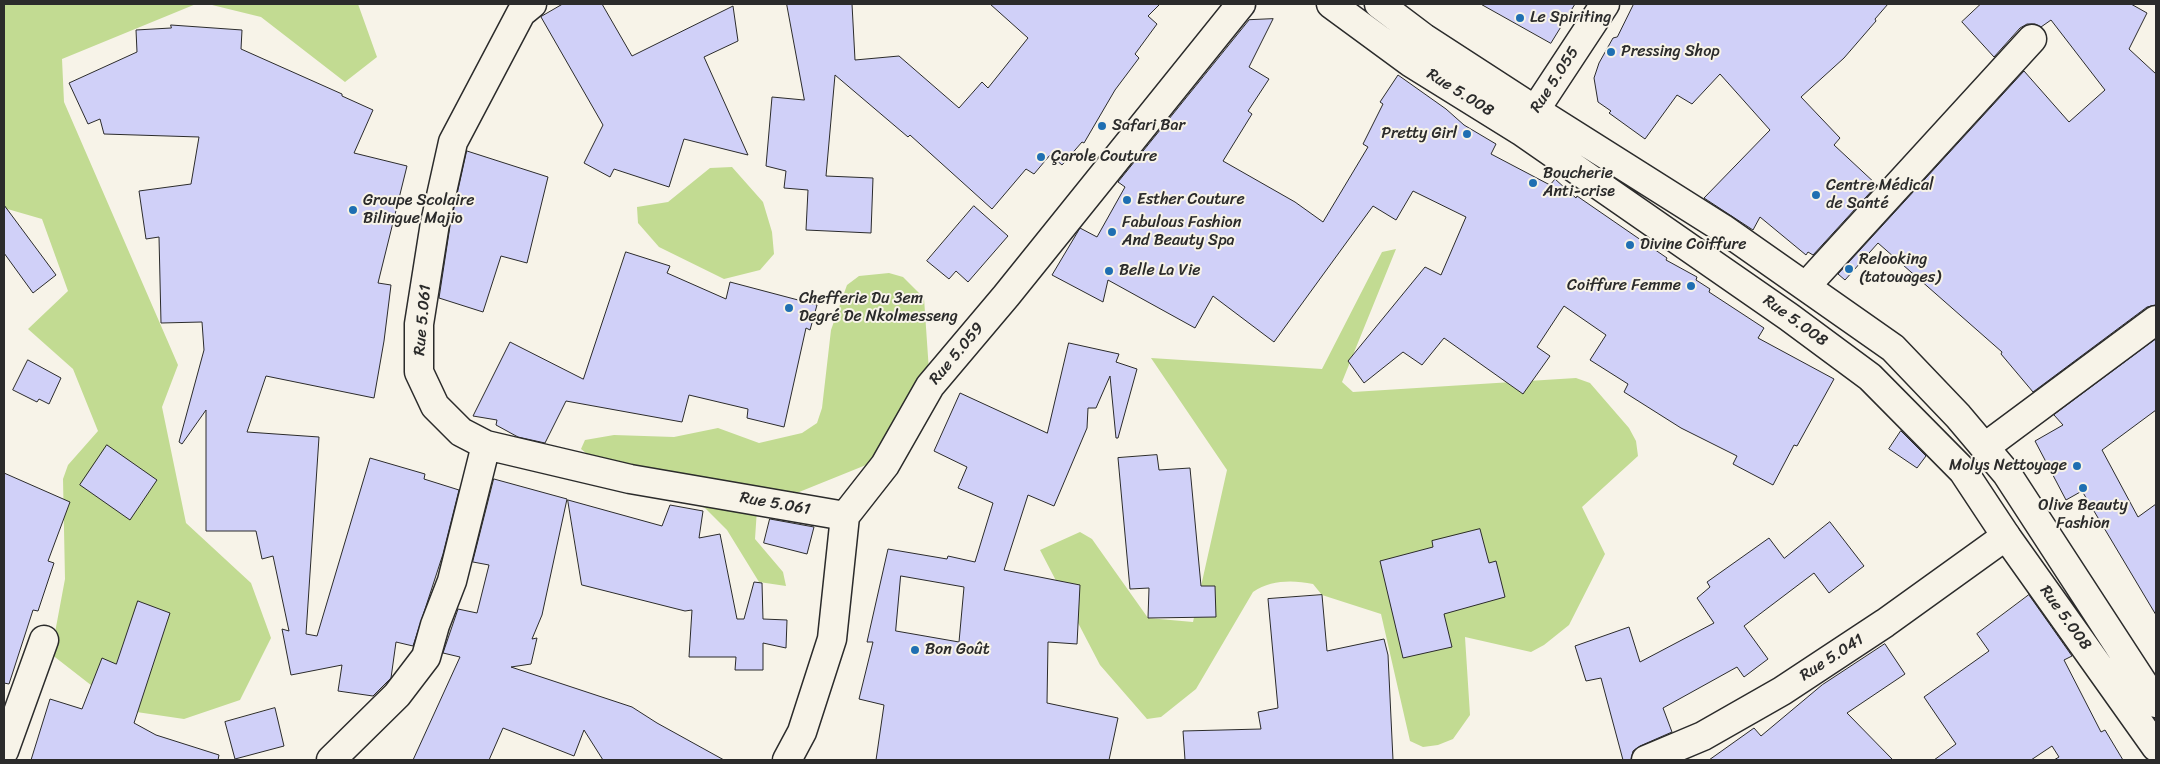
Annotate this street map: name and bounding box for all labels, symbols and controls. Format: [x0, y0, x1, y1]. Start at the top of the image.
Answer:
place label: Le Spiriting [1530, 8, 1611, 28]
marker: Le Spiriting [1514, 12, 1526, 24]
place label: Pressing Shop [1621, 42, 1720, 62]
street label: Rue 5.055 [1527, 43, 1583, 117]
marker: Pressing Shop [1605, 46, 1617, 58]
street label: Rue 5.008 [1423, 65, 1497, 121]
place label: Safari Bar [1112, 116, 1185, 136]
marker: Safari Bar [1096, 120, 1108, 132]
place label: Pretty Girl [1381, 124, 1457, 144]
marker: Pretty Girl [1461, 128, 1473, 140]
place label: Çarole Couture [1051, 147, 1157, 167]
marker: Çarole Couture [1035, 151, 1047, 163]
place label: Boucherie Anti-crise [1543, 164, 1615, 202]
place label: Centre Médical de Santé [1826, 176, 1933, 214]
marker: Boucherie Anti-crise [1527, 177, 1539, 189]
marker: Centre Médical de Santé [1810, 189, 1822, 201]
place label: Esther Couture [1137, 190, 1245, 210]
place label: Groupe Scolaire Bilingue Majio [363, 191, 475, 229]
marker: Esther Couture [1121, 194, 1133, 206]
marker: Groupe Scolaire Bilingue Majio [347, 204, 359, 216]
place label: Fabulous Fashion And Beauty Spa [1122, 213, 1241, 251]
marker: Fabulous Fashion And Beauty Spa [1106, 226, 1118, 238]
place label: Divine Coiffure [1640, 235, 1746, 255]
marker: Divine Coiffure [1624, 239, 1636, 251]
place label: Relooking (tatouages) [1859, 250, 1941, 288]
place label: Belle La Vie [1119, 261, 1201, 281]
marker: Relooking (tatouages) [1843, 263, 1855, 275]
marker: Belle La Vie [1103, 265, 1115, 277]
place label: Coiffure Femme [1567, 276, 1681, 296]
marker: Coiffure Femme [1685, 280, 1697, 292]
street label: Rue 5.061 [410, 284, 436, 356]
place label: Chefferie Du 3em Degré De Nkolmesseng [799, 289, 958, 327]
street label: Rue 5.008 [1759, 291, 1831, 351]
marker: Chefferie Du 3em Degré De Nkolmesseng [783, 302, 795, 314]
street label: Rue 5.059 [926, 319, 988, 389]
place label: Molys Nettoyage [1949, 456, 2067, 476]
marker: Molys Nettoyage [2071, 460, 2083, 472]
marker: Olive Beauty Fashion [2077, 482, 2089, 494]
street label: Rue 5.061 [738, 488, 812, 520]
place label: Olive Beauty Fashion [2038, 496, 2128, 534]
street label: Rue 5.008 [2035, 582, 2095, 654]
street label: Rue 5.041 [1796, 630, 1868, 686]
place label: Bon Goût [925, 640, 990, 660]
marker: Bon Goût [909, 644, 921, 656]

